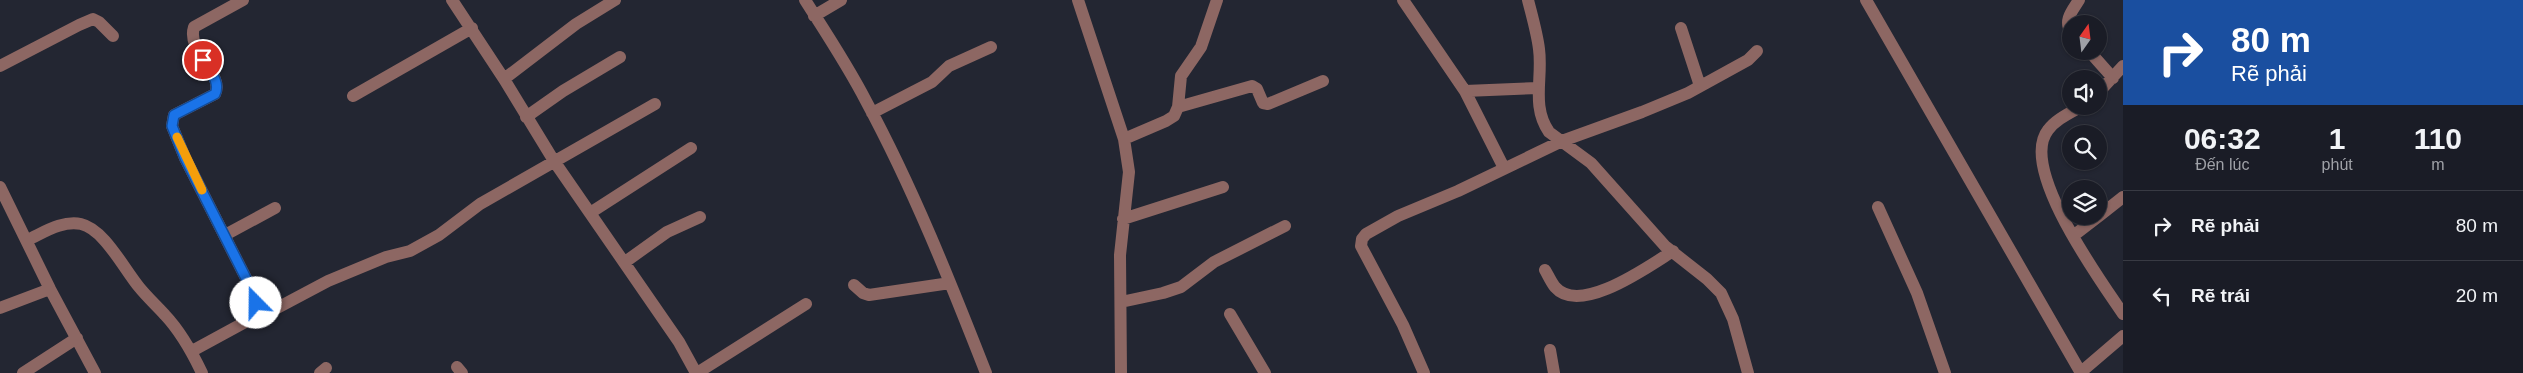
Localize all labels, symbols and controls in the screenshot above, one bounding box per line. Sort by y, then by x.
north arrow [2062,15,2108,60]
map controls [2062,15,2107,225]
icon: right [2148,20,2213,85]
text: 80 m [2231,20,2311,59]
pin [182,39,224,81]
icon: arrive [189,46,217,74]
text: Rẽ phải [2231,61,2307,86]
button: sound [2062,70,2107,115]
text: 06:32 [2184,122,2261,155]
text: 1 [2329,122,2345,155]
text: 110 [2414,122,2462,155]
button: search [2062,125,2107,170]
text: Đến lúc [2195,156,2249,173]
text: phút [2322,156,2353,173]
text: m [2431,156,2445,173]
button: layers [2062,180,2107,225]
icon: right [2148,212,2176,240]
text: Rẽ phải [2191,215,2260,236]
text: 80 m [2456,215,2498,236]
position arrow [229,276,281,328]
icon: left [2148,282,2176,310]
text: Rẽ trái [2191,285,2250,306]
text: 20 m [2456,285,2498,306]

